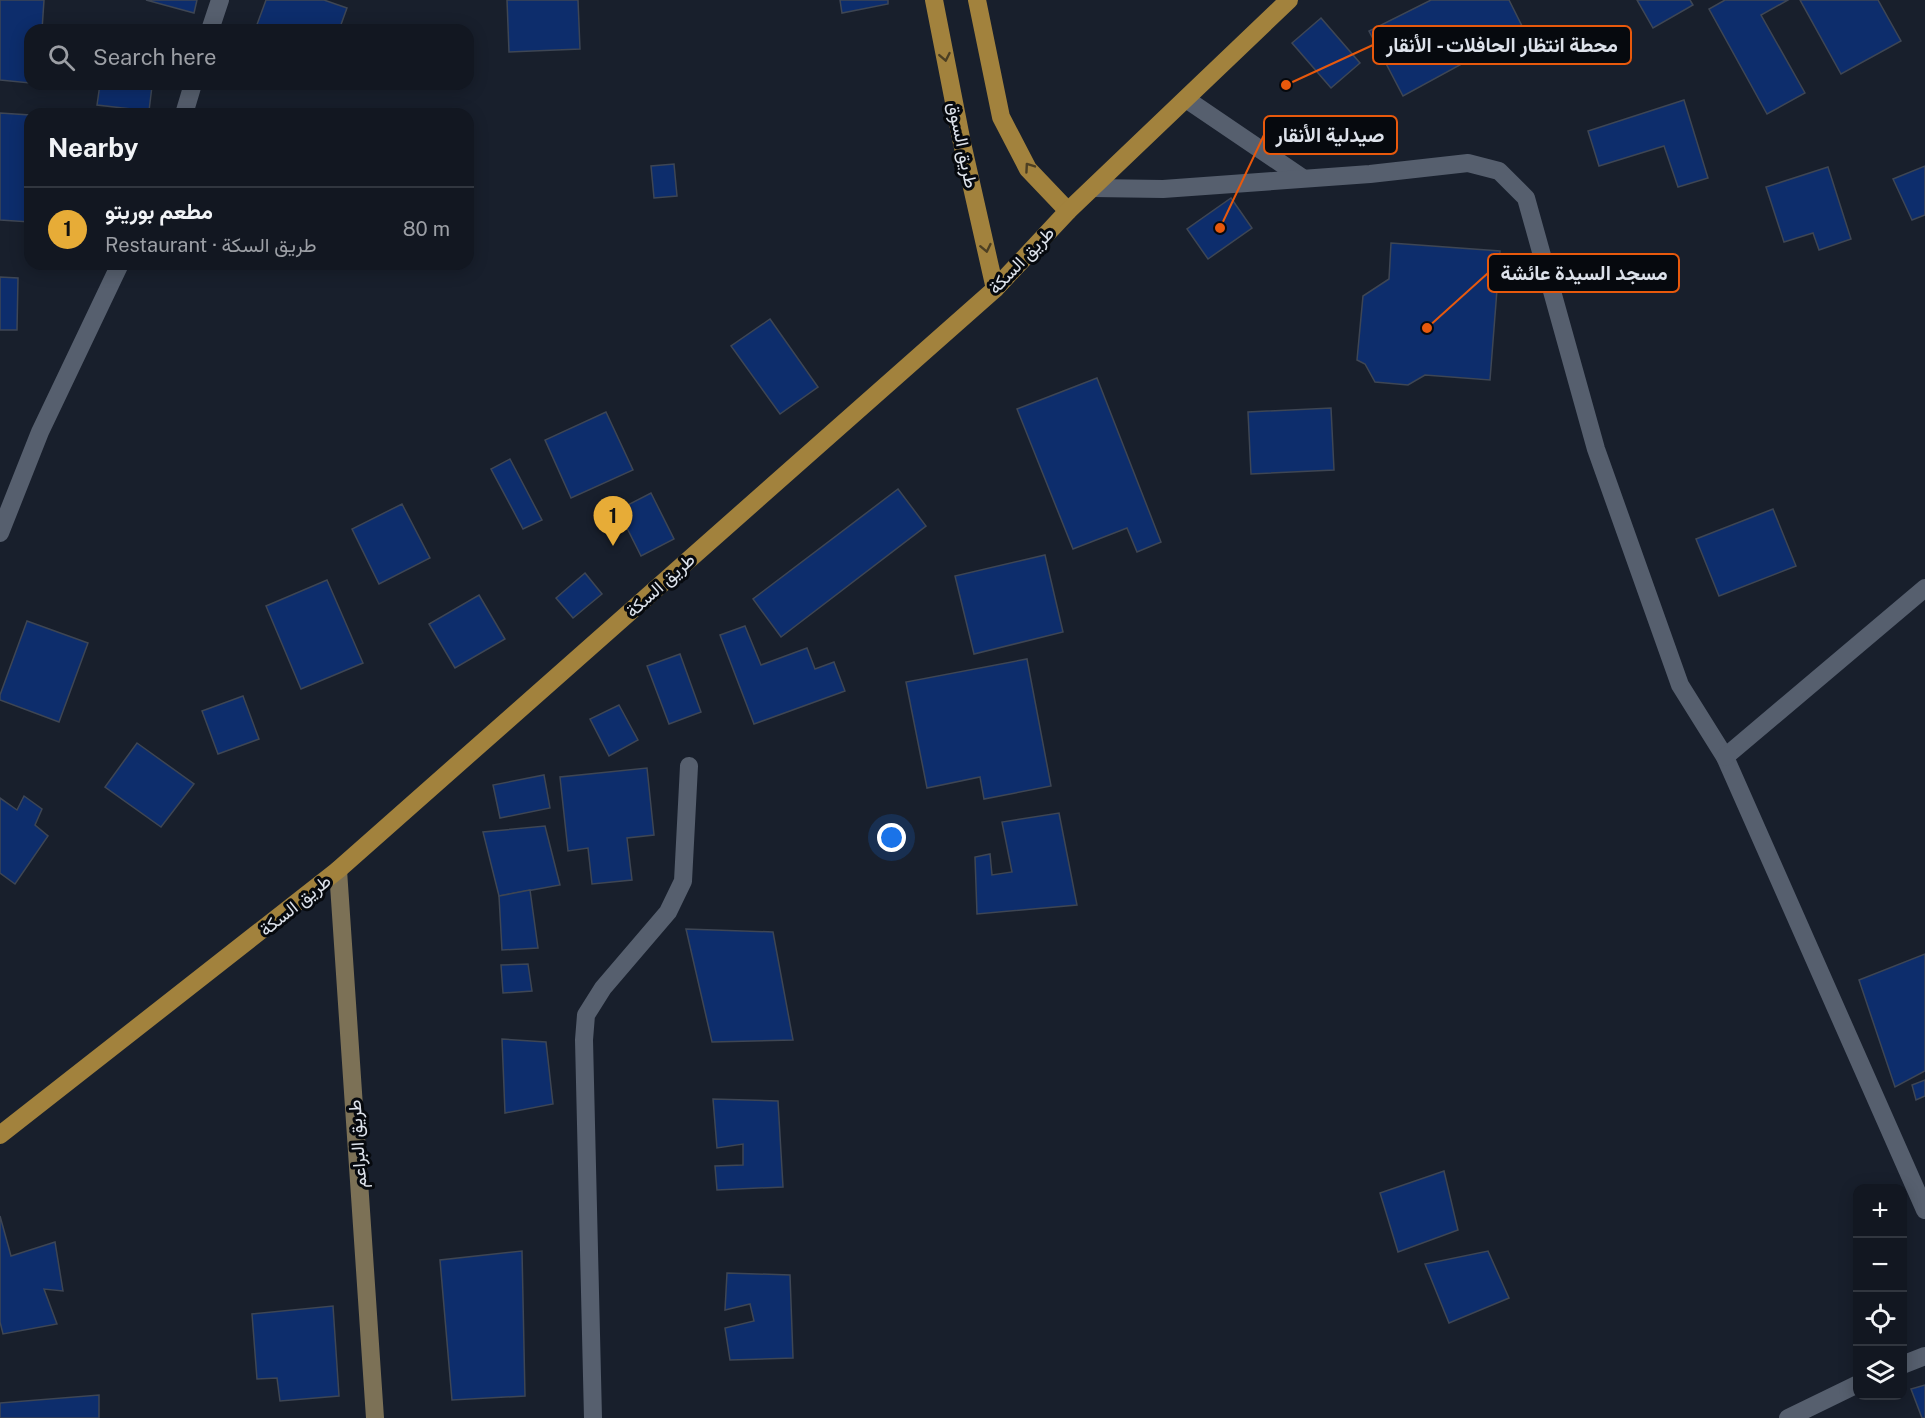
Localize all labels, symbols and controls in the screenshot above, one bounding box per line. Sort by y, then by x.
search box [24,24,474,90]
callout: محطة انتظار الحافلات - الأنقار [1373,26,1631,64]
text: محطة انتظار الحافلات - الأنقار [1385,33,1618,58]
icon: search [45,41,78,74]
text: Search here [93,44,217,70]
one-way arrow [938,52,951,62]
street label: طريق السوق [943,100,982,190]
callout: صيدلية الأنقار [1264,116,1397,154]
text: صيدلية الأنقار [1274,123,1385,148]
text: Nearby [48,132,138,163]
one-way arrow [1025,163,1036,174]
text: مطعم بوريتو [105,198,213,224]
text: 1 [63,217,72,241]
text: 80 m [403,217,450,241]
street label: طريق السكة [984,222,1059,299]
text: Restaurant · طريق السكة [105,233,317,257]
one-way arrow [979,243,992,253]
callout: مسجد السيدة عائشة [1488,254,1679,292]
text: مسجد السيدة عائشة [1500,261,1668,285]
pin: 1 [594,496,632,546]
street label: طريق السكة [621,549,700,622]
your location [877,823,906,852]
street label: طريق السكة [255,870,336,941]
street label: طريق البراعم [343,1099,373,1189]
map controls [1853,1184,1907,1400]
button: + [1853,1184,1907,1238]
button: − [1853,1238,1907,1292]
button: locate [1853,1292,1907,1346]
button: layers [1853,1346,1907,1400]

